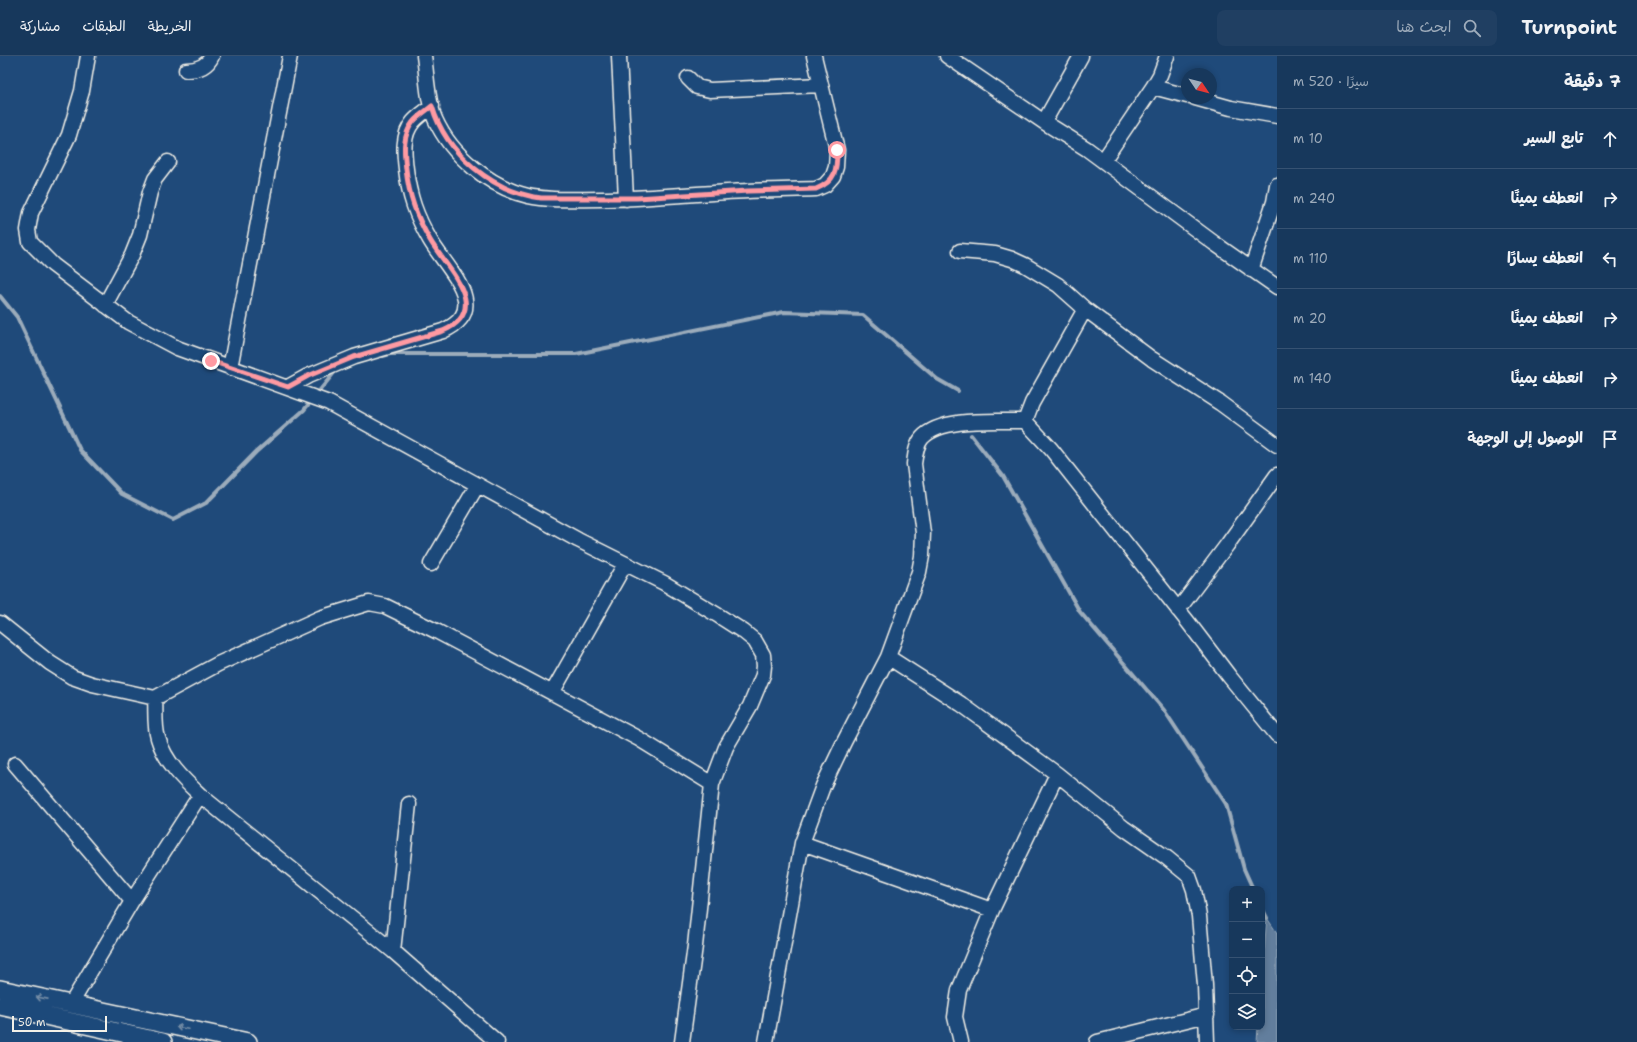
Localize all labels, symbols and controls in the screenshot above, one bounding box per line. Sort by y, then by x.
search box [1217,10,1497,46]
text: Turnpoint [1521,15,1617,40]
text: مشاركة [20,17,60,35]
text: الطبقات [82,17,126,35]
text: الخريطة [148,17,191,35]
text: ابحث هنا [1396,17,1451,37]
icon: search [1461,17,1483,39]
north arrow [1181,68,1217,104]
text: 7 دقيقة [1564,70,1621,92]
text: سيرًا · 520 m [1293,73,1369,90]
text: تابع السير [1524,128,1583,148]
icon: ahead [1599,128,1621,150]
text: 10 m [1293,130,1323,147]
route start [828,141,846,159]
text: انعطف يمينًا [1511,188,1583,208]
icon: right [1599,188,1621,210]
text: 240 m [1293,190,1335,207]
text: انعطف يسارًا [1507,248,1583,268]
icon: left [1599,248,1621,270]
text: 110 m [1293,250,1328,267]
text: انعطف يمينًا [1511,308,1583,328]
icon: right [1599,308,1621,330]
text: 20 m [1293,310,1326,327]
route end [202,352,220,370]
text: انعطف يمينًا [1511,368,1583,388]
icon: right [1599,368,1621,390]
text: 140 m [1293,370,1332,387]
text: الوصول إلى الوجهة [1467,428,1583,448]
icon: arrive [1599,428,1621,450]
map controls [1229,886,1265,1030]
button: + [1229,886,1265,922]
button: − [1229,922,1265,958]
button: locate [1229,958,1265,994]
one-way arrow [36,993,49,1001]
button: layers [1229,994,1265,1030]
scale bar [12,1014,107,1033]
text: 50 m [18,1015,46,1030]
one-way arrow [176,1023,189,1031]

